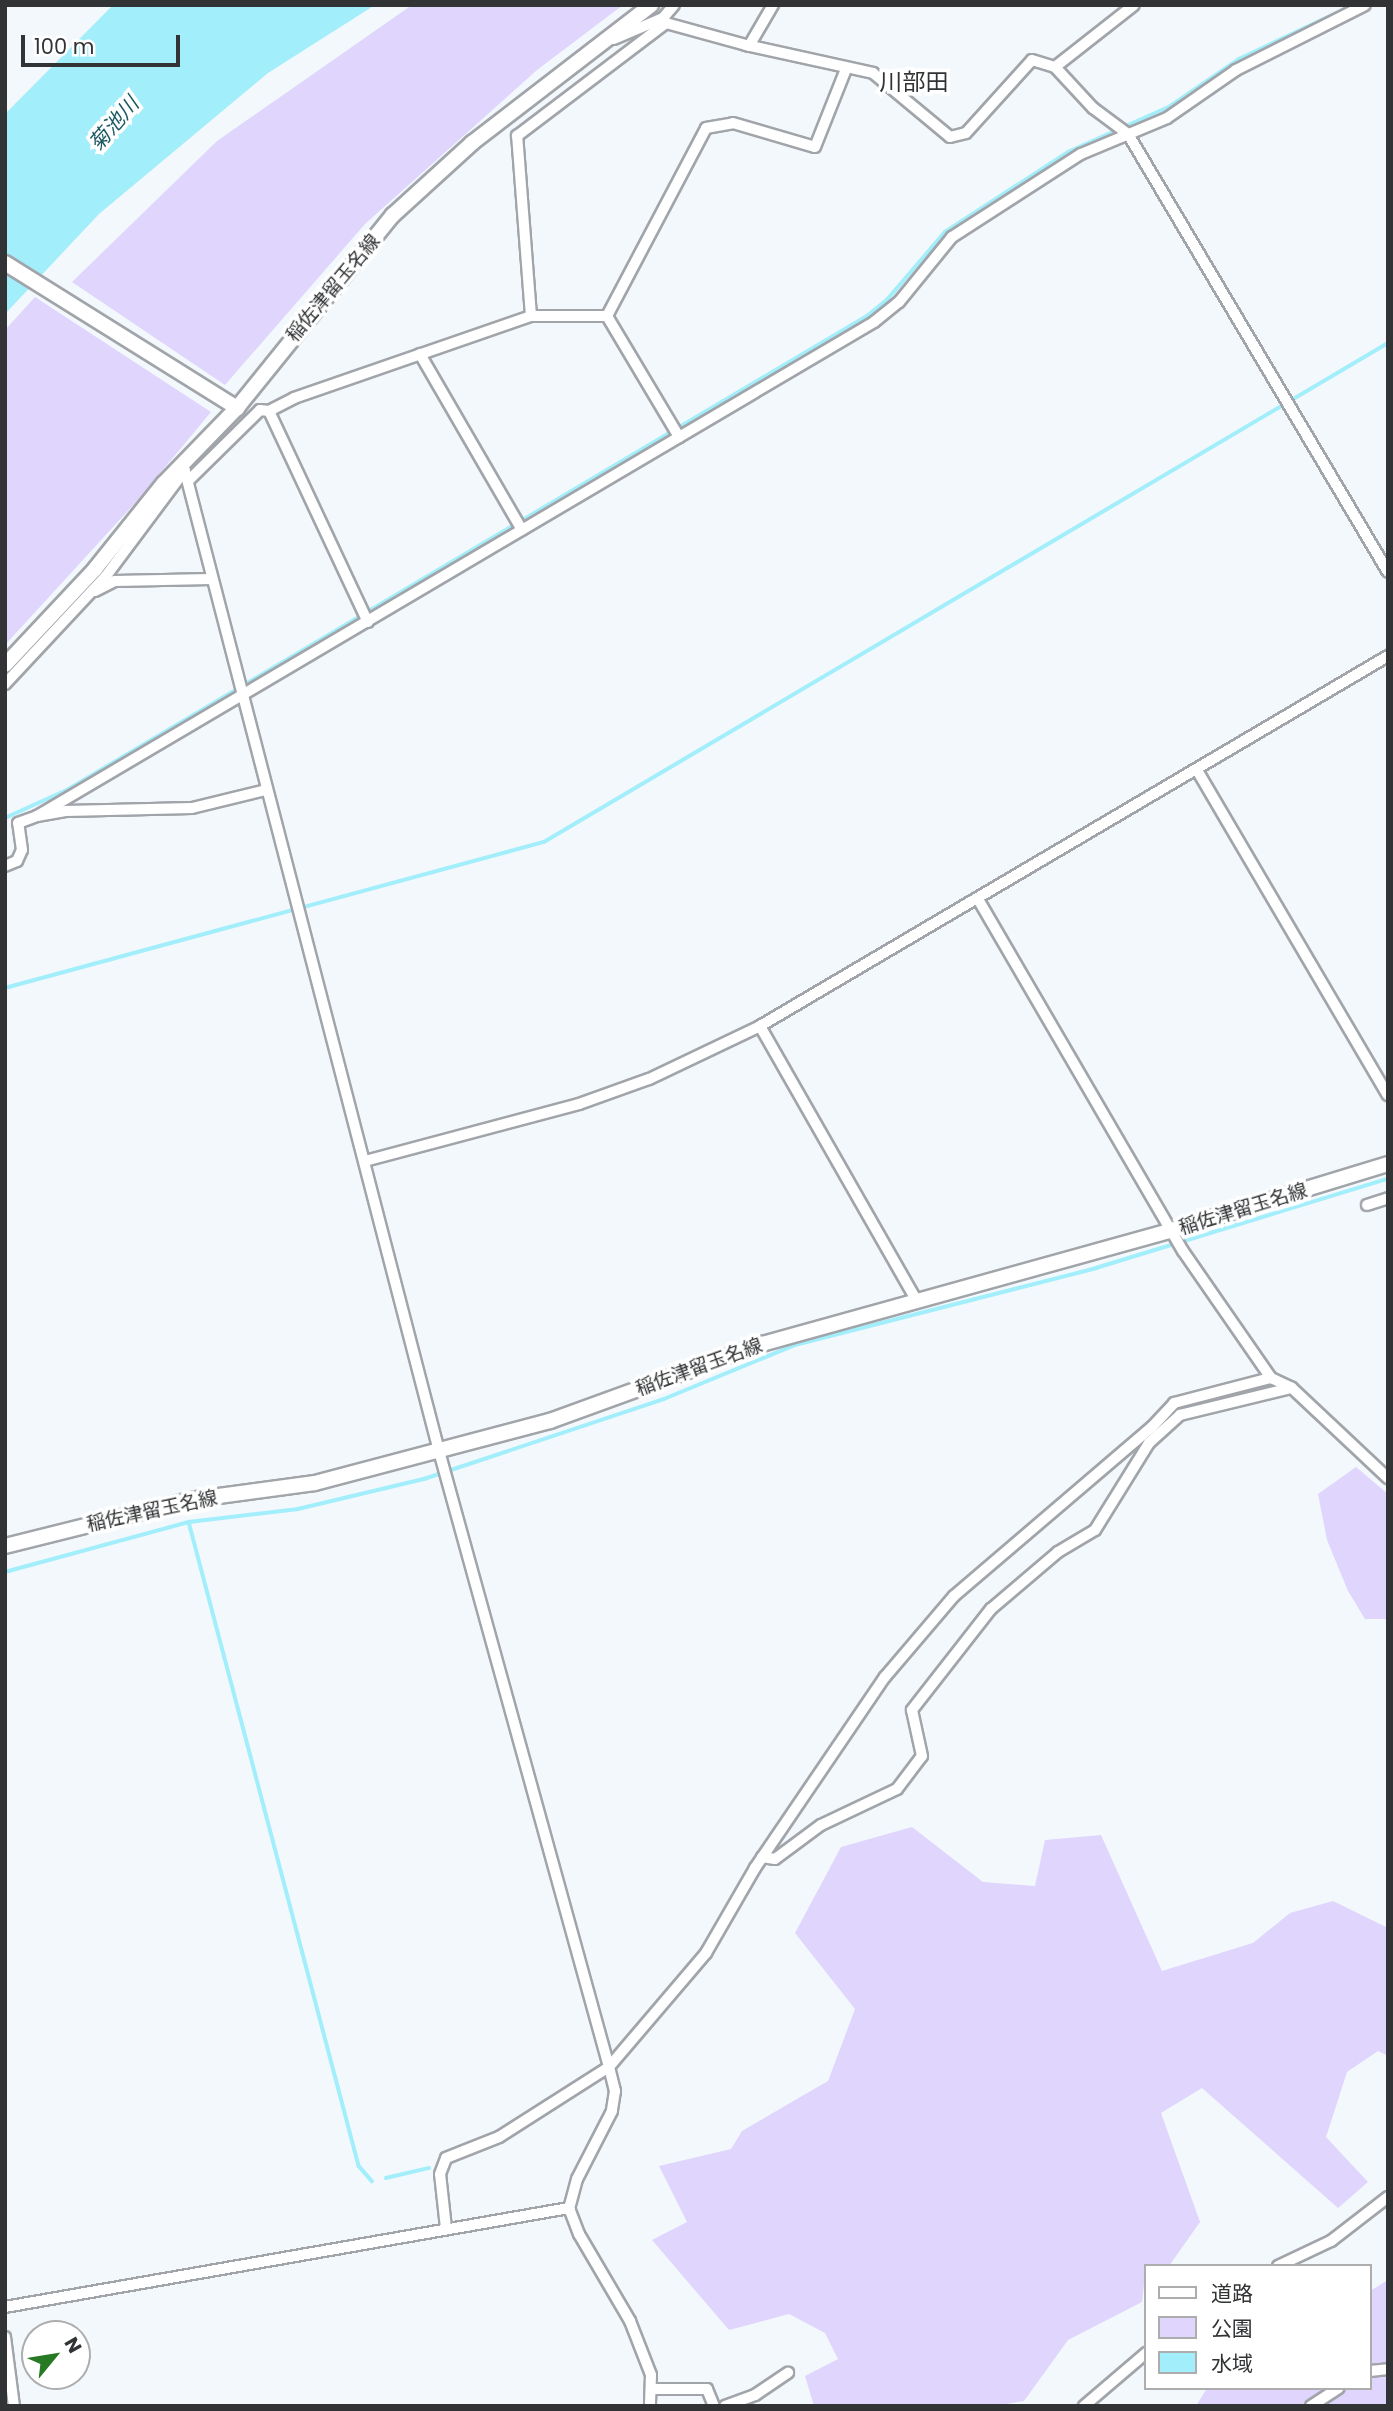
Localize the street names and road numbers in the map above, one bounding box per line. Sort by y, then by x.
street label: 稲佐津留玉名線 [282,230,384,346]
street label: 稲佐津留玉名線 [1176,1179,1310,1239]
street label: 稲佐津留玉名線 [633,1334,765,1400]
street label: 稲佐津留玉名線 [85,1486,219,1536]

